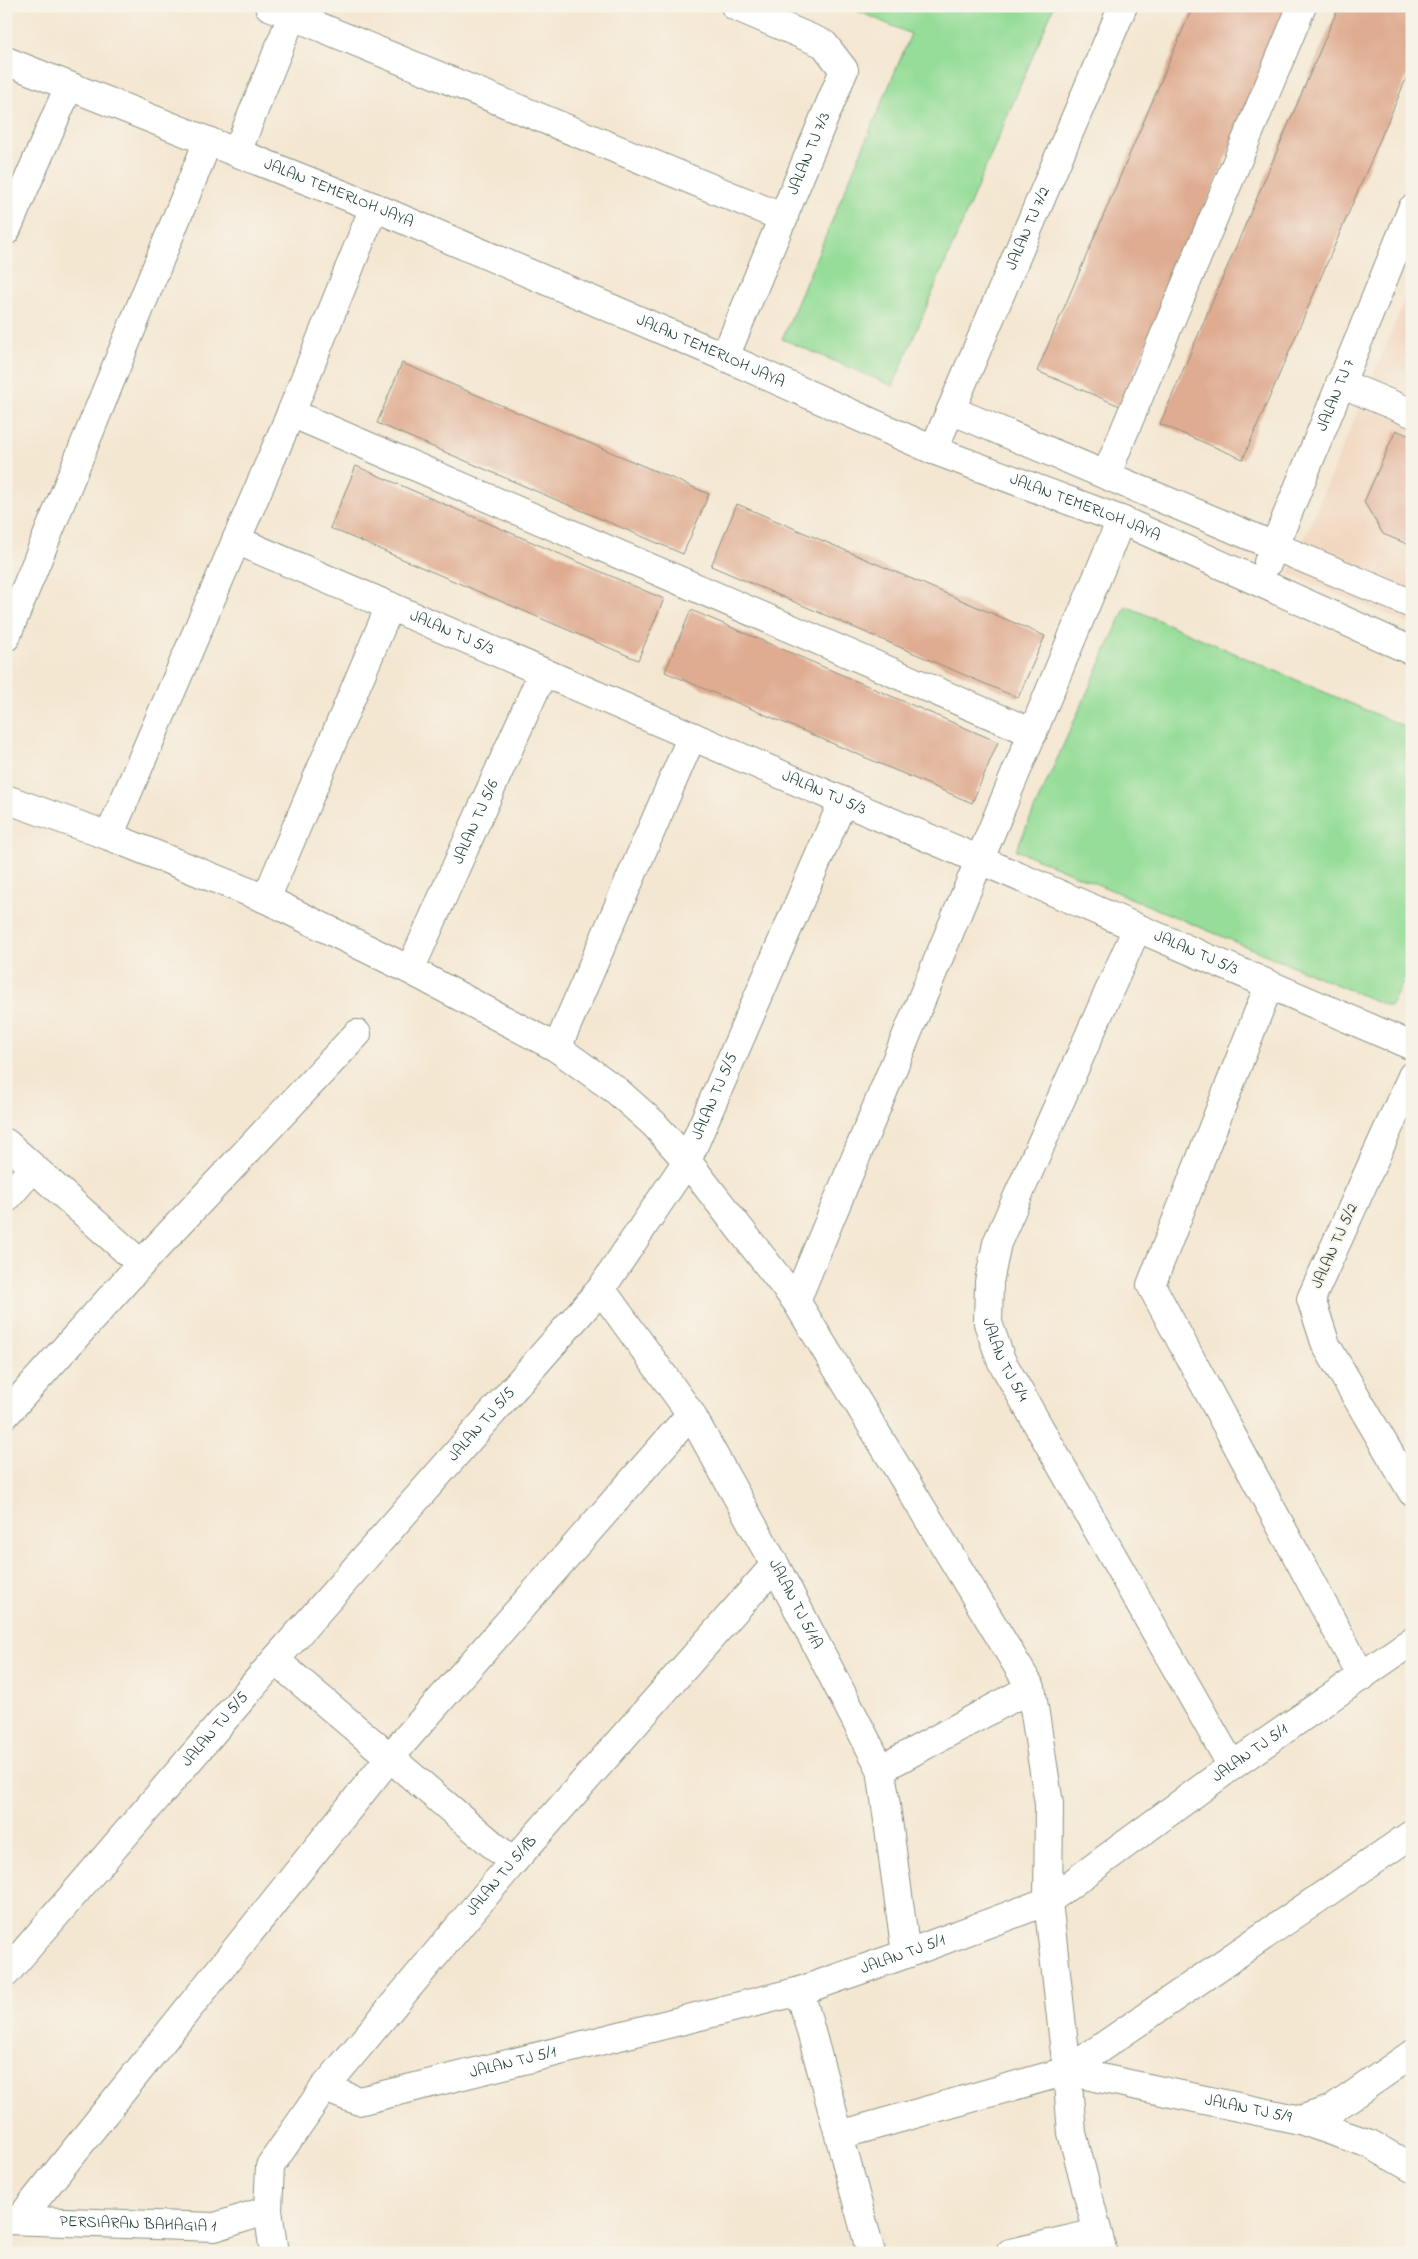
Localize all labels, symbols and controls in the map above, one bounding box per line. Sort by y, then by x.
street label: JALAN TJ 7/3 [781,109,837,199]
street label: JALAN TEMERLOH JAYA [260,152,418,235]
street label: JALAN TJ 7/2 [1000,183,1057,274]
street label: JALAN TEMERLOH JAYA [632,308,789,394]
street label: JALAN TJ 7 [1311,355,1362,435]
street label: JALAN TEMERLOH JAYA [1006,468,1164,548]
street label: JALAN TJ 5/3 [406,604,498,662]
street label: JALAN TJ 5/3 [778,764,870,822]
street label: JALAN TJ 5/6 [447,776,505,868]
street label: JALAN TJ 5/3 [1150,924,1242,982]
street label: JALAN TJ 5/5 [686,1049,744,1144]
street label: JALAN TJ 5/2 [1305,1199,1365,1293]
street label: JALAN TJ 5/4 [976,1318,1035,1406]
street label: JALAN TJ 5/5 [442,1382,521,1467]
street label: JALAN TJ 5/1A [762,1555,829,1654]
street label: JALAN TJ 5/5 [176,1687,254,1772]
street label: JALAN TJ 5/1 [1207,1718,1293,1789]
street label: JALAN TJ 5/1B [460,1830,543,1922]
street label: JALAN TJ 5/1 [857,1928,949,1981]
street label: JALAN TJ 5/1 [467,2040,559,2085]
street label: JALAN TJ 5/9 [1202,2088,1294,2130]
street label: PERSIARAN BAHAGIA 1 [59,2210,217,2239]

